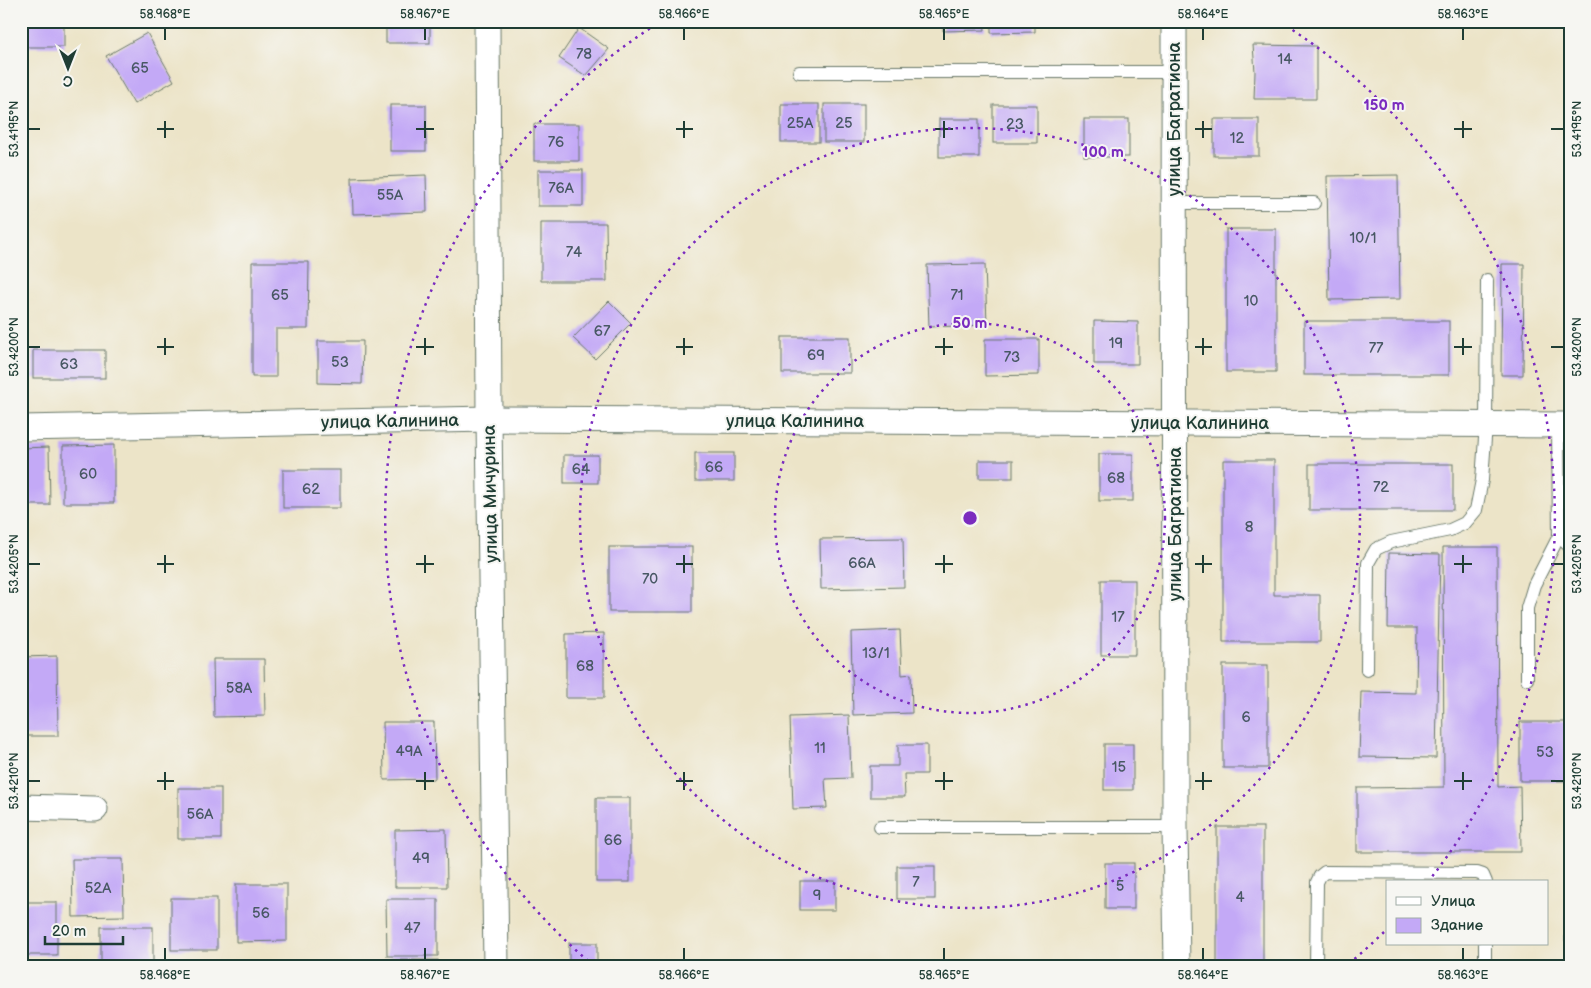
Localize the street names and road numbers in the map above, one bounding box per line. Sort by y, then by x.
street label: улица Багратиона [1164,42,1185,196]
street label: улица Калинина [321,410,460,433]
street label: улица Калинина [726,411,864,432]
street label: улица Калинина [1131,413,1269,434]
street label: улица Мичурина [479,424,502,563]
street label: улица Багратиона [1165,447,1186,601]

